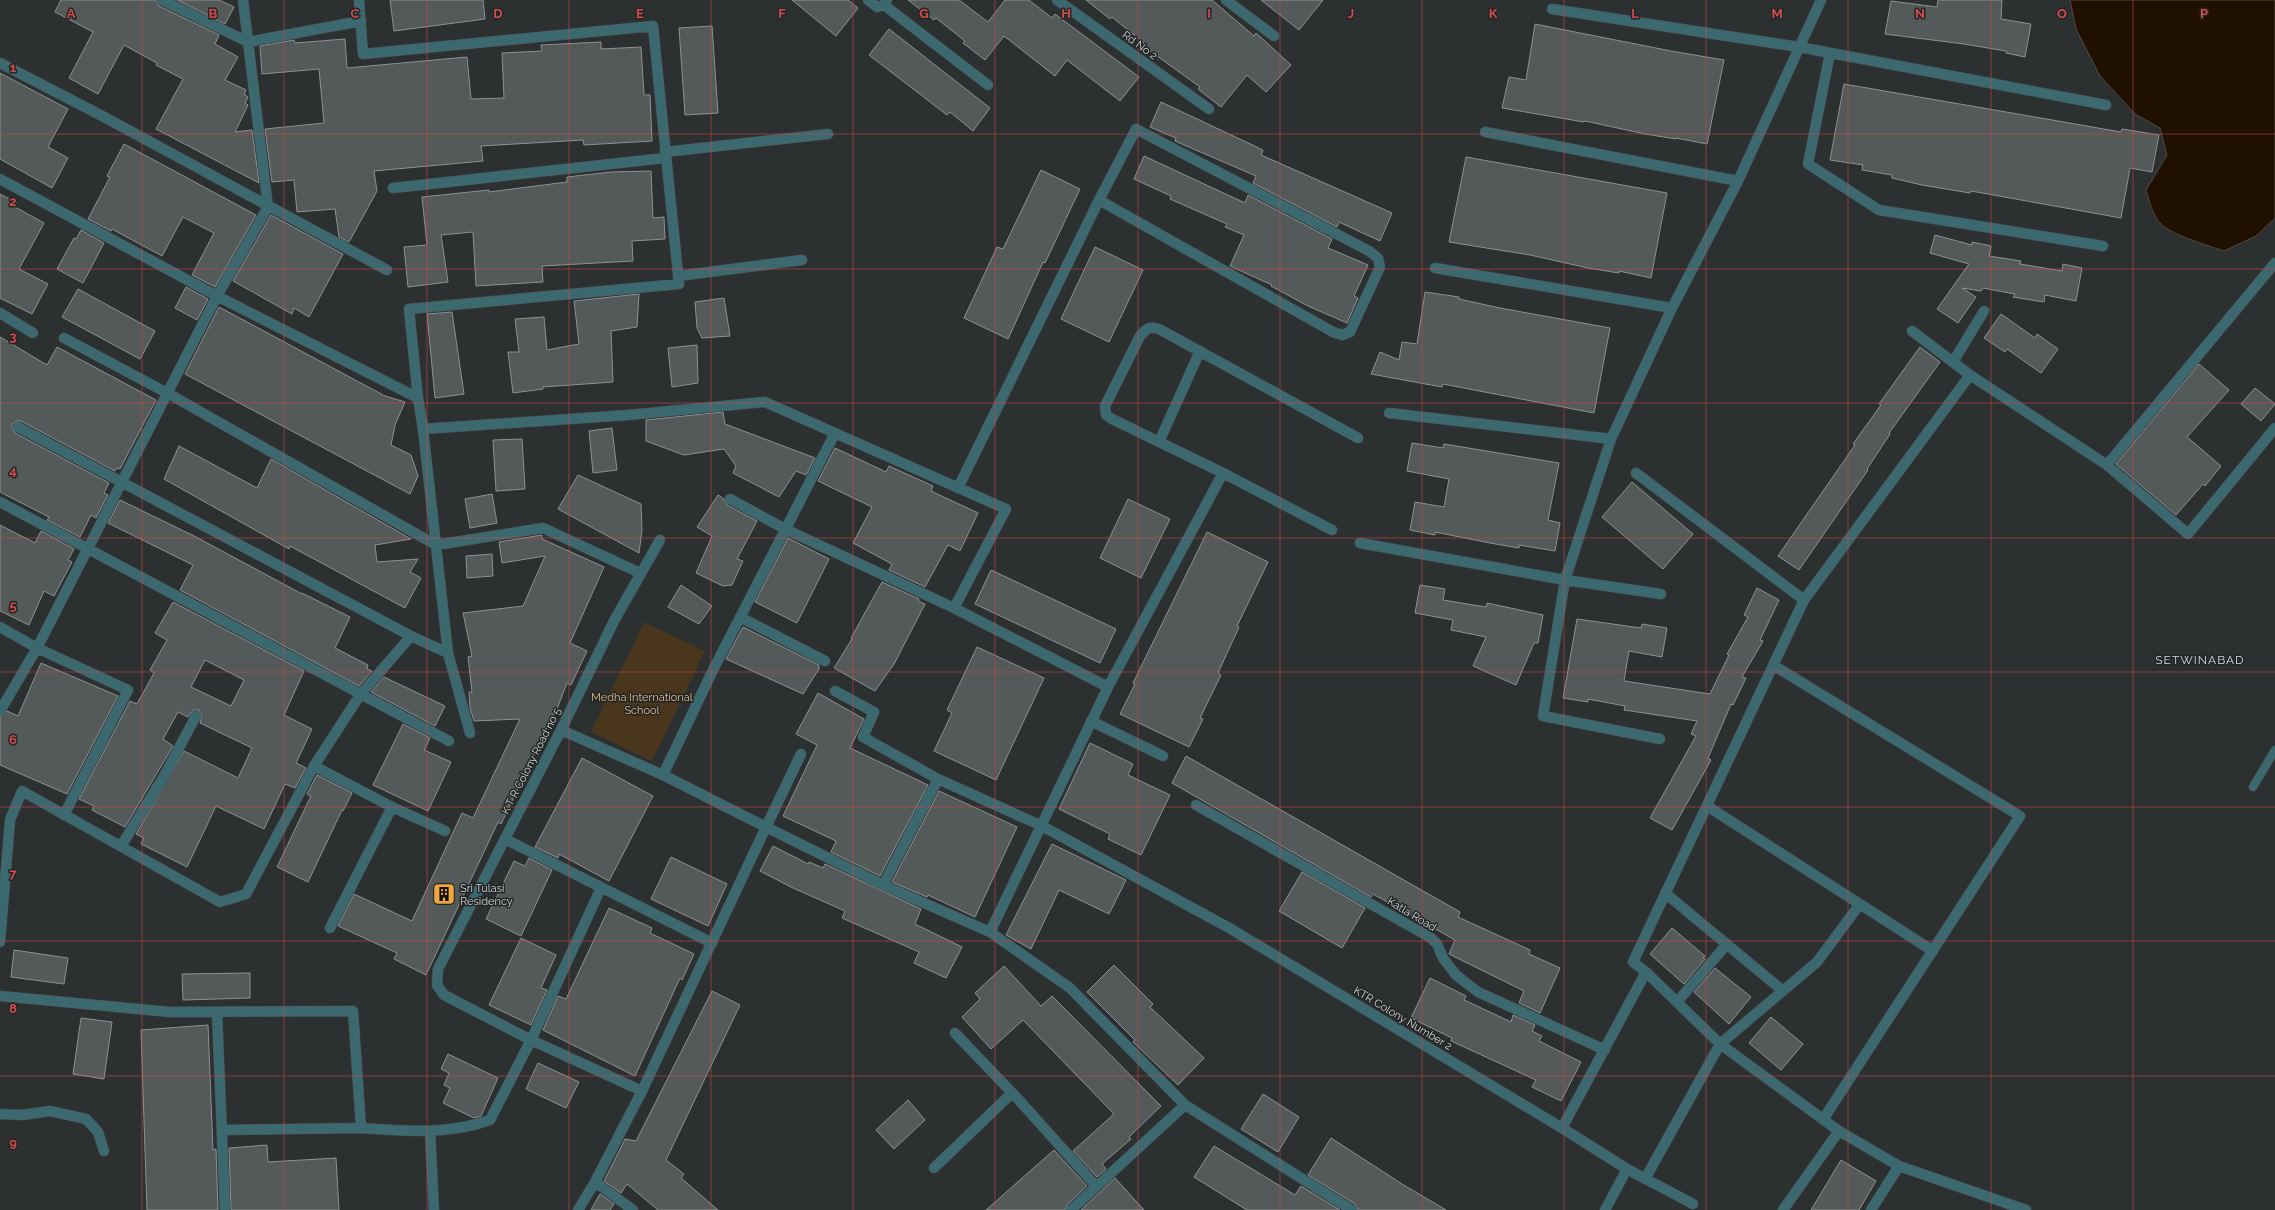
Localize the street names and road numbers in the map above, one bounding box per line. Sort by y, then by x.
street label: Rd No 2 [1120,28,1160,63]
street label: K T R Colony Road no 5 [499,706,564,817]
street label: Katla Road [1385,895,1439,934]
street label: KTR Colony Number 2 [1351,984,1455,1053]

